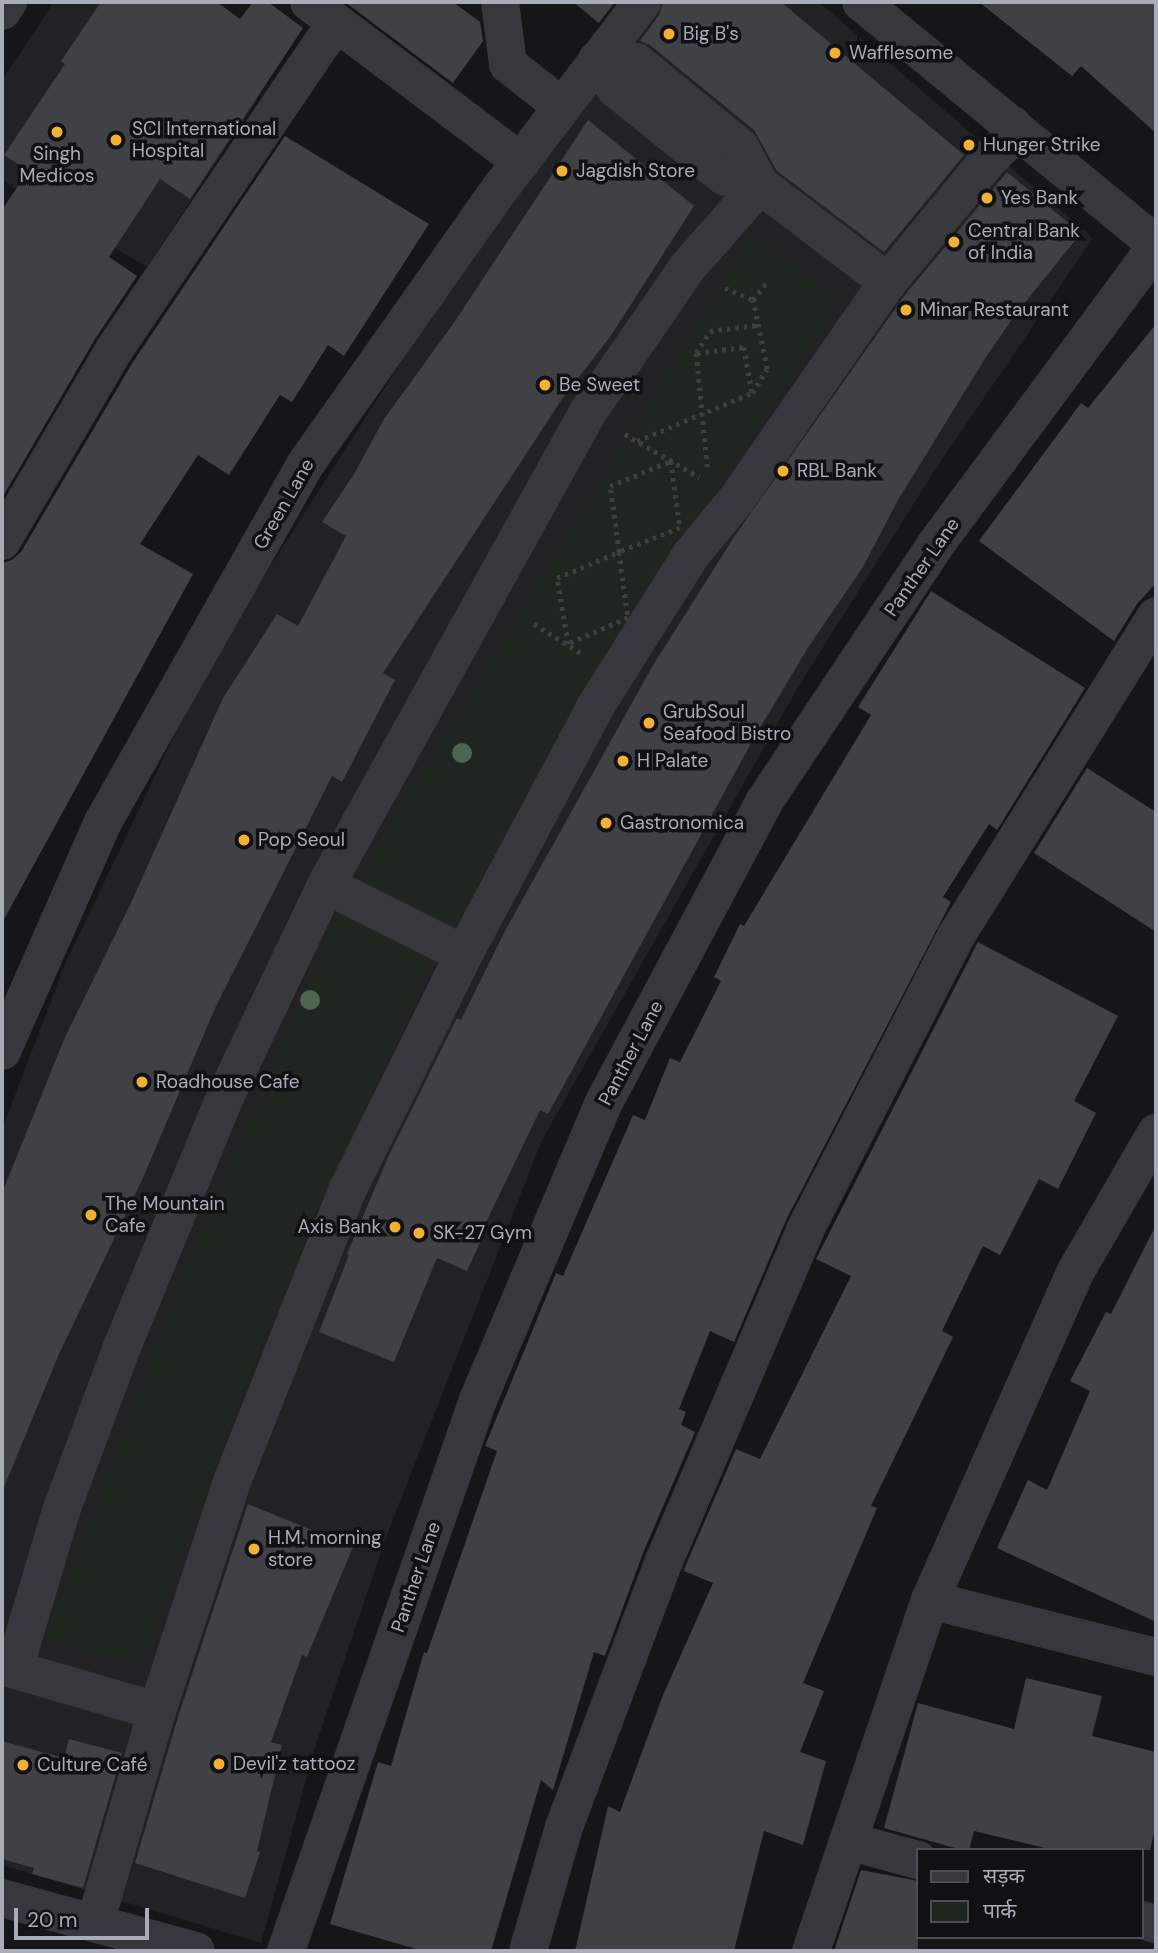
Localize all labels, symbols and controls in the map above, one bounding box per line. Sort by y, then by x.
place label: Big B's [683,23,739,45]
marker: Big B's [661,26,677,42]
place label: Wafflesome [849,42,953,64]
marker: Wafflesome [827,45,843,61]
place label: SCI International Hospital [132,118,276,162]
marker: Singh Medicos [49,124,65,140]
marker: SCI International Hospital [106,130,126,150]
place label: Hunger Strike [983,134,1101,156]
marker: Hunger Strike [961,137,977,153]
place label: Singh Medicos [20,143,94,187]
place label: Jagdish Store [576,160,695,182]
marker: Jagdish Store [554,163,570,179]
place label: Yes Bank [1001,187,1078,209]
marker: Yes Bank [979,190,995,206]
place label: Central Bank of India [968,220,1080,264]
marker: Central Bank of India [946,234,962,250]
place label: Minar Restaurant [920,299,1069,321]
marker: Minar Restaurant [898,302,914,318]
place label: Be Sweet [559,374,640,396]
marker: Be Sweet [537,377,553,393]
street label: Green Lane [249,455,319,553]
place label: RBL Bank [797,460,877,482]
marker: RBL Bank [775,463,791,479]
street label: Panther Lane [880,513,964,621]
place label: GrubSoul Seafood Bistro [663,701,791,745]
marker: GrubSoul Seafood Bistro [641,715,657,731]
place label: H Palate [637,750,708,772]
marker: H Palate [615,753,631,769]
place label: Gastronomica [620,812,744,834]
marker: Gastronomica [598,815,614,831]
place label: Pop Seoul [258,829,345,851]
marker: Pop Seoul [236,832,252,848]
street label: Panther Lane [594,997,668,1109]
place label: Roadhouse Cafe [156,1071,300,1093]
marker: Roadhouse Cafe [134,1074,150,1090]
place label: The Mountain Cafe [105,1193,225,1237]
marker: The Mountain Cafe [83,1207,99,1223]
place label: Axis Bank [298,1216,381,1238]
marker: Axis Bank [387,1219,403,1235]
place label: SK-27 Gym [433,1222,532,1244]
marker: SK-27 Gym [411,1225,427,1241]
street label: Panther Lane [386,1519,446,1635]
place label: H.M. morning store [268,1527,382,1571]
marker: H.M. morning store [246,1541,262,1557]
place label: Devil'z tattooz [233,1753,355,1775]
place label: Culture Café [37,1754,147,1776]
marker: Devil'z tattooz [211,1756,227,1772]
marker: Culture Café [15,1757,31,1773]
legend [916,1848,1144,1939]
text: सड़क [983,1862,1025,1890]
scale bar [18,1894,152,1938]
text: पार्क [983,1897,1017,1925]
text: 20 m [27,1906,78,1934]

